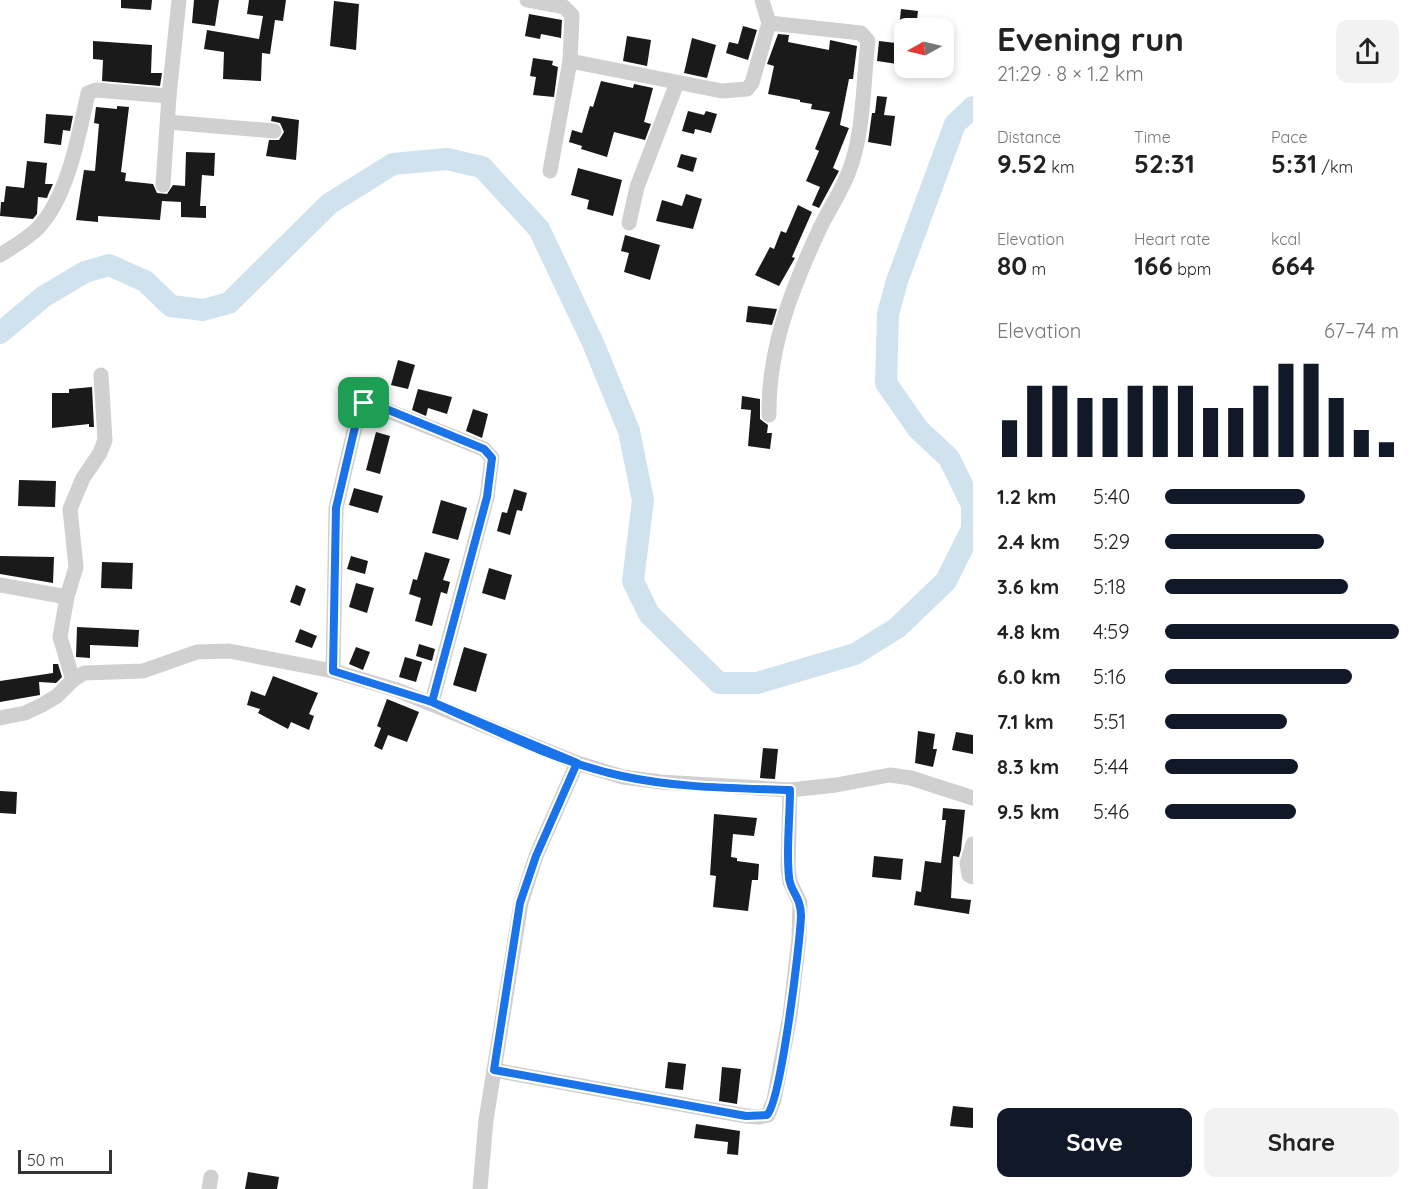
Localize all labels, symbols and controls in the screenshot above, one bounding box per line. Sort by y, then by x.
north arrow [894,18,954,78]
map controls [894,18,954,78]
text: Evening run [997,18,1184,59]
button: share [1336,20,1399,83]
text: 21:29 · 8 × 1.2 km [997,61,1144,86]
text: Distance [997,127,1061,147]
text: Time [1134,127,1171,147]
text: Pace [1271,127,1307,147]
text: 9.52 [997,147,1047,180]
text: 52:31 [1134,147,1195,180]
text: 5:31 [1271,147,1317,180]
text: km [1047,157,1075,177]
text: /km [1317,157,1353,177]
text: Elevation [997,229,1064,249]
text: Heart rate [1134,229,1210,249]
text: kcal [1271,229,1301,249]
text: 80 [997,249,1027,282]
text: 166 [1134,249,1173,282]
text: 664 [1271,249,1315,282]
text: m [1027,259,1046,279]
text: bpm [1173,259,1211,279]
text: Elevation [997,318,1081,343]
text: 67–74 m [1324,318,1399,343]
pin [338,377,389,428]
icon: arrive [347,386,380,419]
text: 1.2 km [997,484,1057,509]
text: 5:40 [1093,484,1130,509]
text: 2.4 km [997,529,1060,554]
text: 5:29 [1093,529,1130,554]
text: 3.6 km [997,574,1059,599]
text: 5:18 [1093,574,1126,599]
text: 4.8 km [997,619,1060,644]
text: 4:59 [1093,619,1129,644]
text: 6.0 km [997,664,1061,689]
text: 5:16 [1093,664,1126,689]
text: 7.1 km [997,709,1054,734]
text: 5:51 [1093,709,1126,734]
text: 8.3 km [997,754,1059,779]
text: 5:44 [1093,754,1129,779]
text: 9.5 km [997,799,1059,824]
text: 5:46 [1093,799,1129,824]
button: Save [997,1108,1192,1177]
button: Share [1204,1108,1399,1177]
scale bar [18,1147,112,1174]
text: 50 m [27,1150,64,1170]

